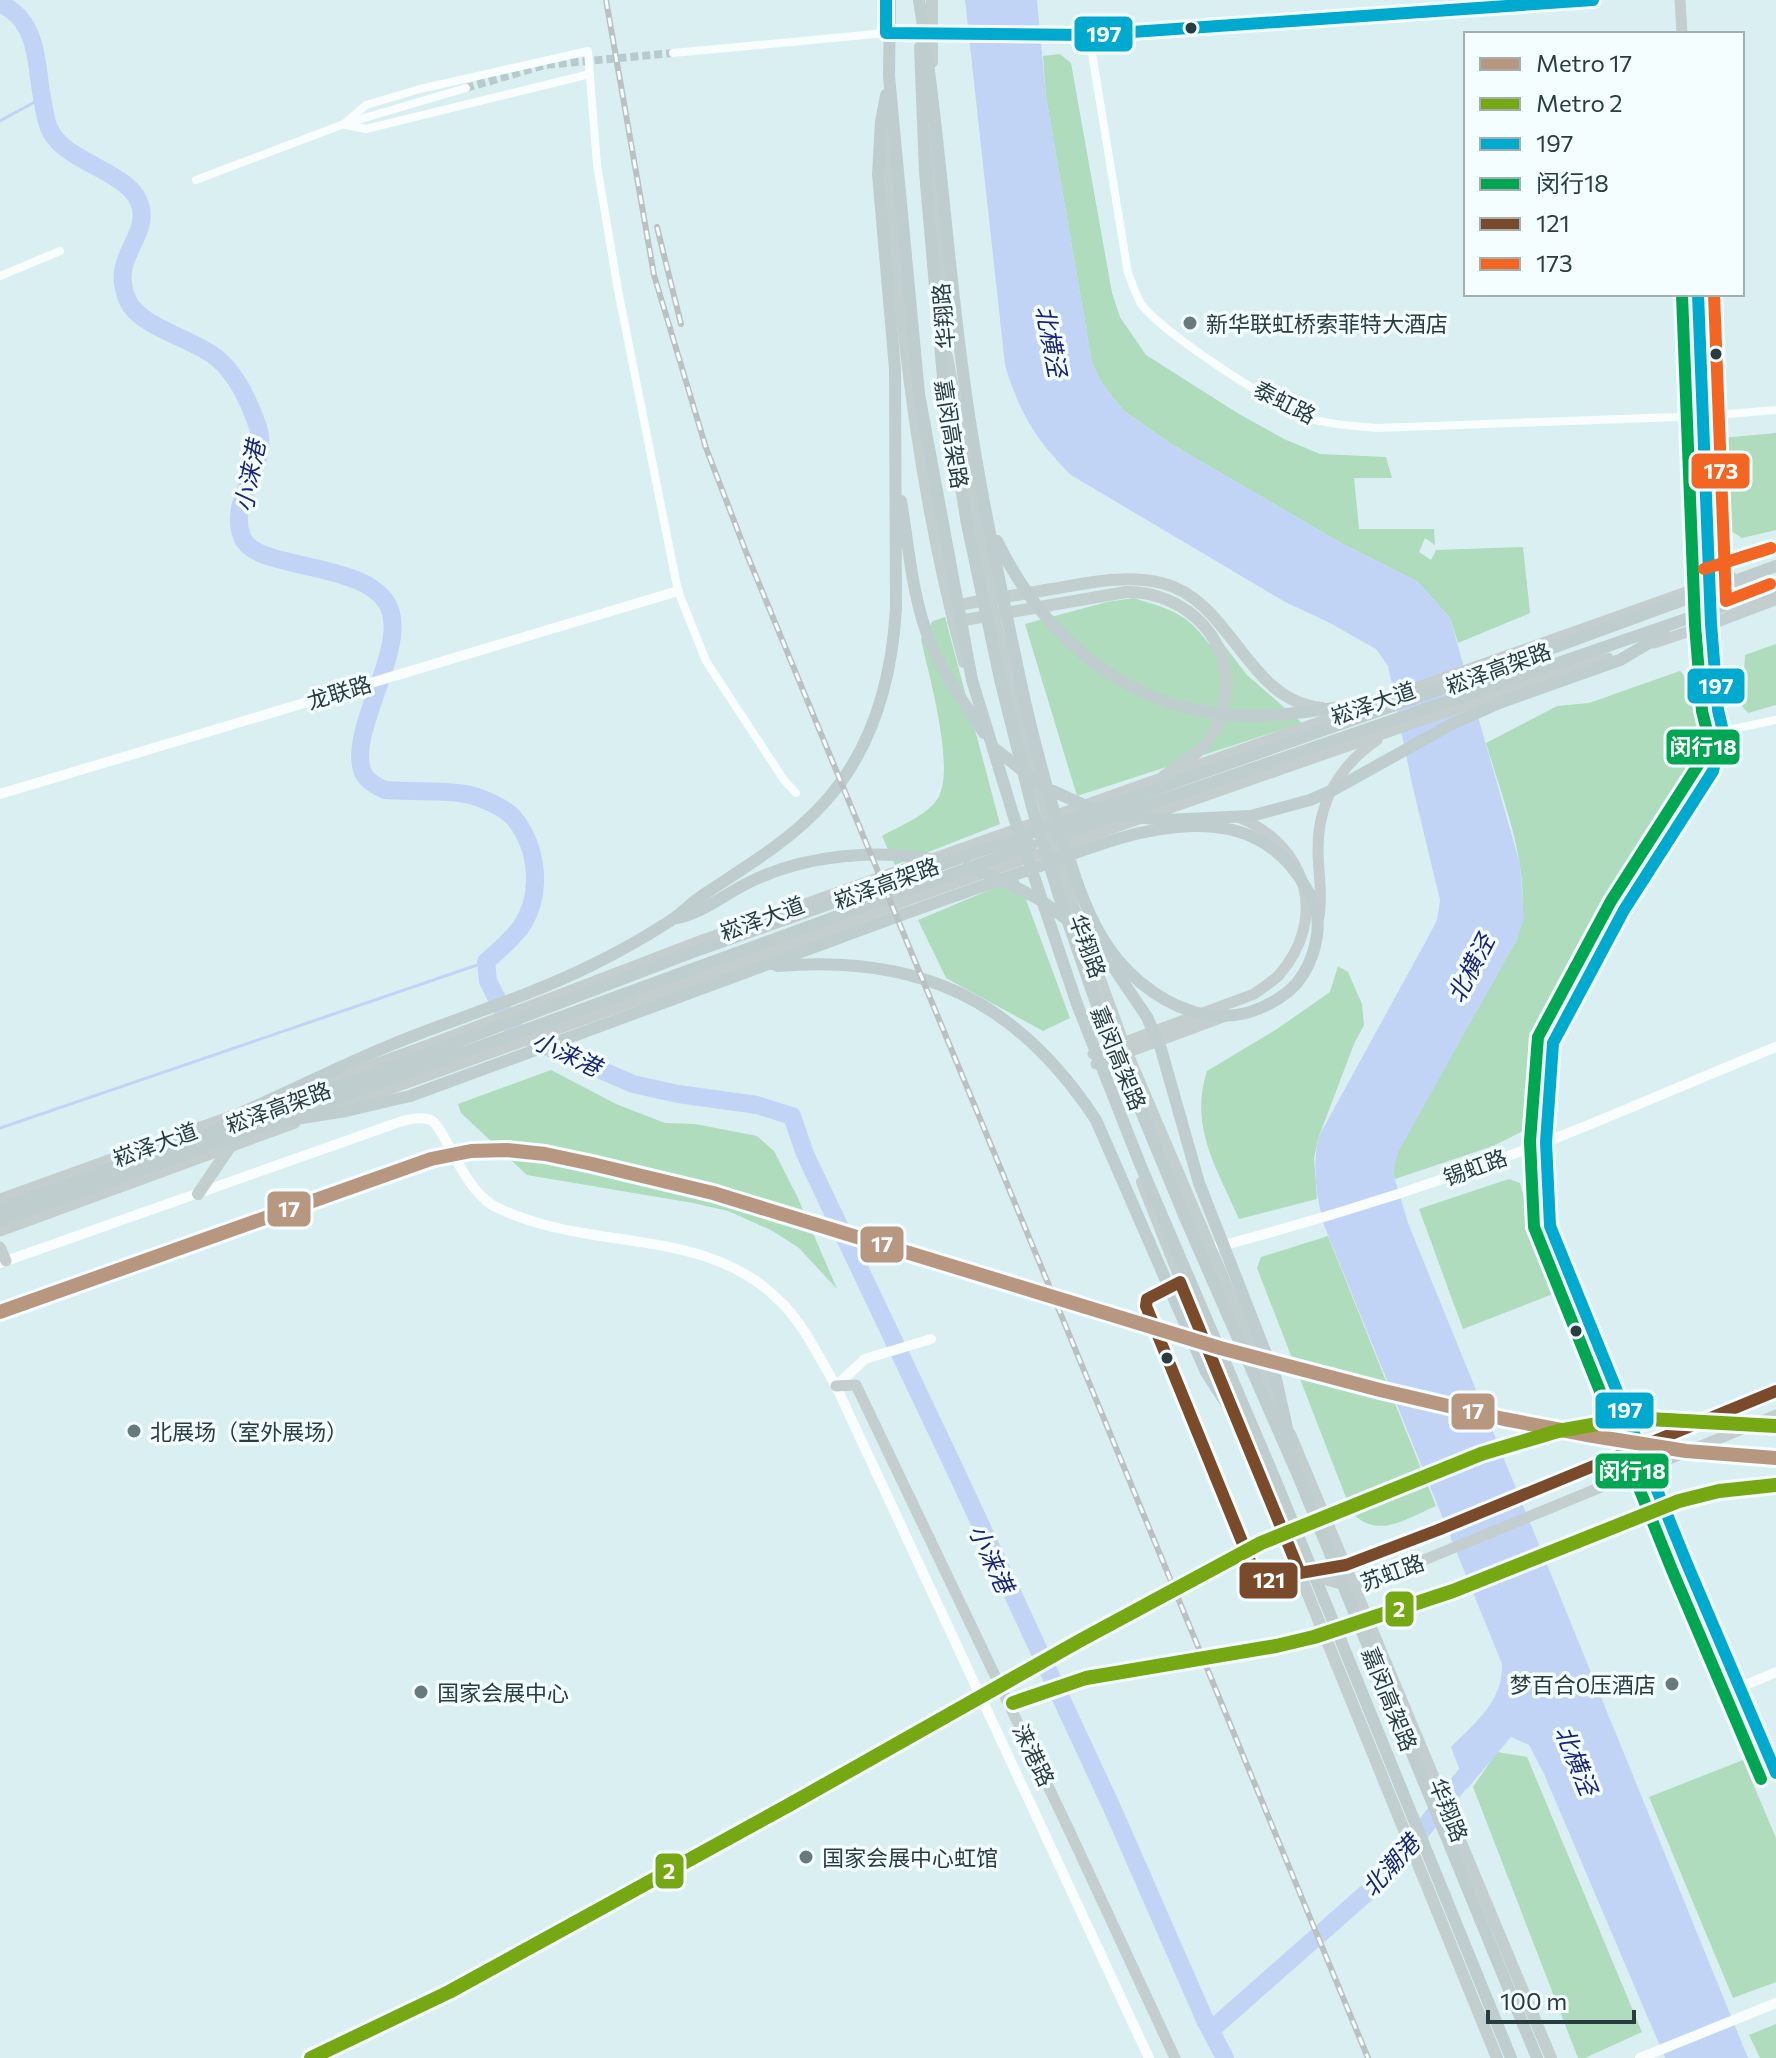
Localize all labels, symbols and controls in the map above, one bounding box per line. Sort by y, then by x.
line badge: 197 [1073,15,1134,53]
text: 197 [1086,20,1122,47]
unlabelled marker [1183,20,1199,36]
legend [1464,32,1744,296]
text: Metro 17 [1536,48,1632,77]
text: Metro 2 [1536,88,1623,117]
text: 197 [1536,128,1573,157]
text: 闵行18 [1536,168,1609,197]
text: 121 [1536,208,1570,237]
text: 173 [1536,248,1573,277]
street label: 华翔路 [927,282,959,350]
water label: 北横泾 [1031,303,1073,381]
place label: 新华联虹桥索菲特大酒店 [1206,310,1448,337]
marker: 新华联虹桥索菲特大酒店 [1181,314,1199,332]
unlabelled marker [1708,346,1724,362]
street label: 泰虹路 [1249,375,1321,429]
street label: 嘉闵高架路 [930,378,974,490]
water label: 小涞港 [228,435,271,514]
line badge: 173 [1690,452,1751,490]
text: 173 [1704,457,1738,484]
street label: 崧泽高架路 [1442,637,1554,699]
line badge: 197 [1686,667,1746,705]
street label: 龙联路 [303,669,375,715]
text: 197 [1698,672,1734,699]
street label: 崧泽大道 [1327,676,1419,730]
line badge: 闵行18 [1665,728,1741,766]
text: 闵行18 [1669,733,1737,760]
street label: 崧泽高架路 [830,852,942,914]
street label: 崧泽大道 [716,890,808,946]
street label: 华翔路 [1064,910,1112,982]
water label: 北横泾 [1441,928,1500,1007]
street label: 嘉闵高架路 [1086,1002,1152,1114]
water label: 小涞港 [528,1025,608,1083]
street label: 崧泽高架路 [222,1076,334,1138]
street label: 崧泽大道 [109,1116,201,1172]
street label: 锡虹路 [1439,1143,1511,1191]
line badge: 17 [266,1190,312,1228]
text: 17 [278,1195,300,1222]
line badge: 17 [859,1225,905,1264]
text: 17 [871,1230,893,1257]
unlabelled marker [1568,1323,1584,1339]
unlabelled marker [1159,1350,1175,1366]
line badge: 197 [1594,1391,1655,1430]
line badge: 17 [1450,1392,1496,1431]
text: 197 [1607,1396,1643,1423]
text: 17 [1462,1397,1484,1424]
place label: 北展场（室外展场） [150,1418,348,1445]
marker: 北展场（室外展场） [125,1422,143,1440]
line badge: 闵行18 [1594,1452,1670,1490]
text: 闵行18 [1598,1457,1666,1484]
water label: 小涞港 [964,1519,1022,1599]
street label: 苏虹路 [1356,1548,1428,1596]
line badge: 121 [1238,1561,1299,1600]
text: 121 [1253,1566,1285,1593]
line badge: 2 [1384,1590,1415,1628]
text: 2 [1393,1595,1405,1622]
street label: 嘉闵高架路 [1357,1643,1423,1755]
place label: 梦百合0压酒店 [1510,1671,1656,1698]
marker: 梦百合0压酒店 [1663,1675,1681,1693]
place label: 国家会展中心 [437,1679,569,1706]
marker: 国家会展中心 [412,1683,430,1701]
street label: 涞港路 [1007,1719,1061,1791]
water label: 北横泾 [1550,1721,1605,1801]
street label: 华翔路 [1424,1774,1474,1846]
water label: 北潮港 [1355,1826,1427,1901]
place label: 国家会展中心虹馆 [822,1844,998,1871]
marker: 国家会展中心虹馆 [797,1848,815,1866]
line badge: 2 [654,1852,685,1890]
text: 2 [663,1857,675,1884]
scale bar [1488,1974,1634,2024]
text: 100 m [1500,1986,1567,2015]

